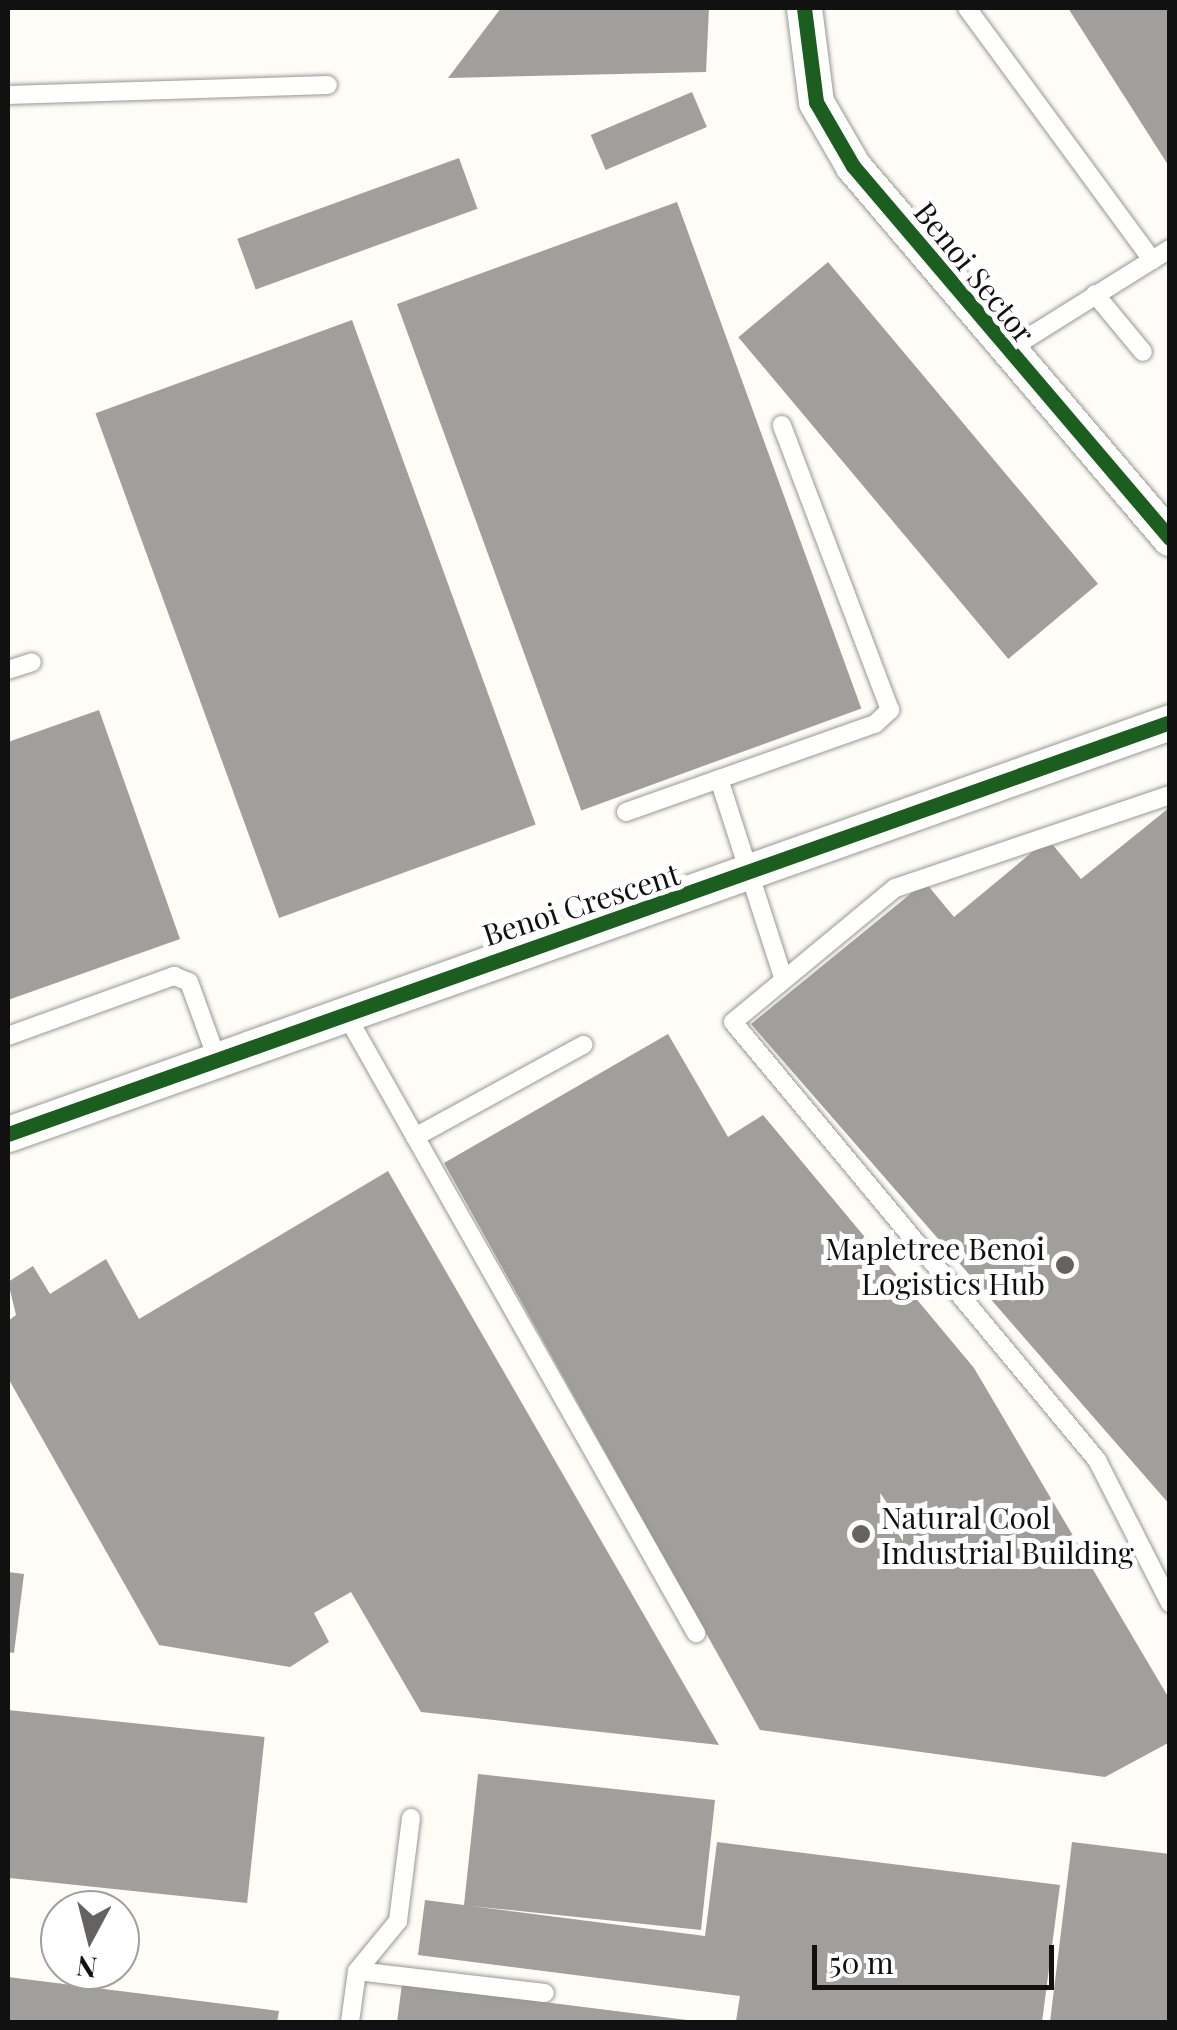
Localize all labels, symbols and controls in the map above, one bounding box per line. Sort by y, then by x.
street label: Benoi Sector [907,194,1043,350]
street label: Benoi Crescent [478,855,684,953]
place label: Mapletree Benoi Logistics Hub [825,1230,1045,1300]
marker: Mapletree Benoi Logistics Hub [1054,1254,1076,1276]
place label: Natural Cool Industrial Building [881,1499,1134,1570]
marker: Natural Cool Industrial Building [850,1523,872,1545]
north arrow [40,1890,140,1990]
scale bar [817,1925,1060,1987]
text: 50 m [829,1942,894,1982]
text: N [74,1949,99,1988]

